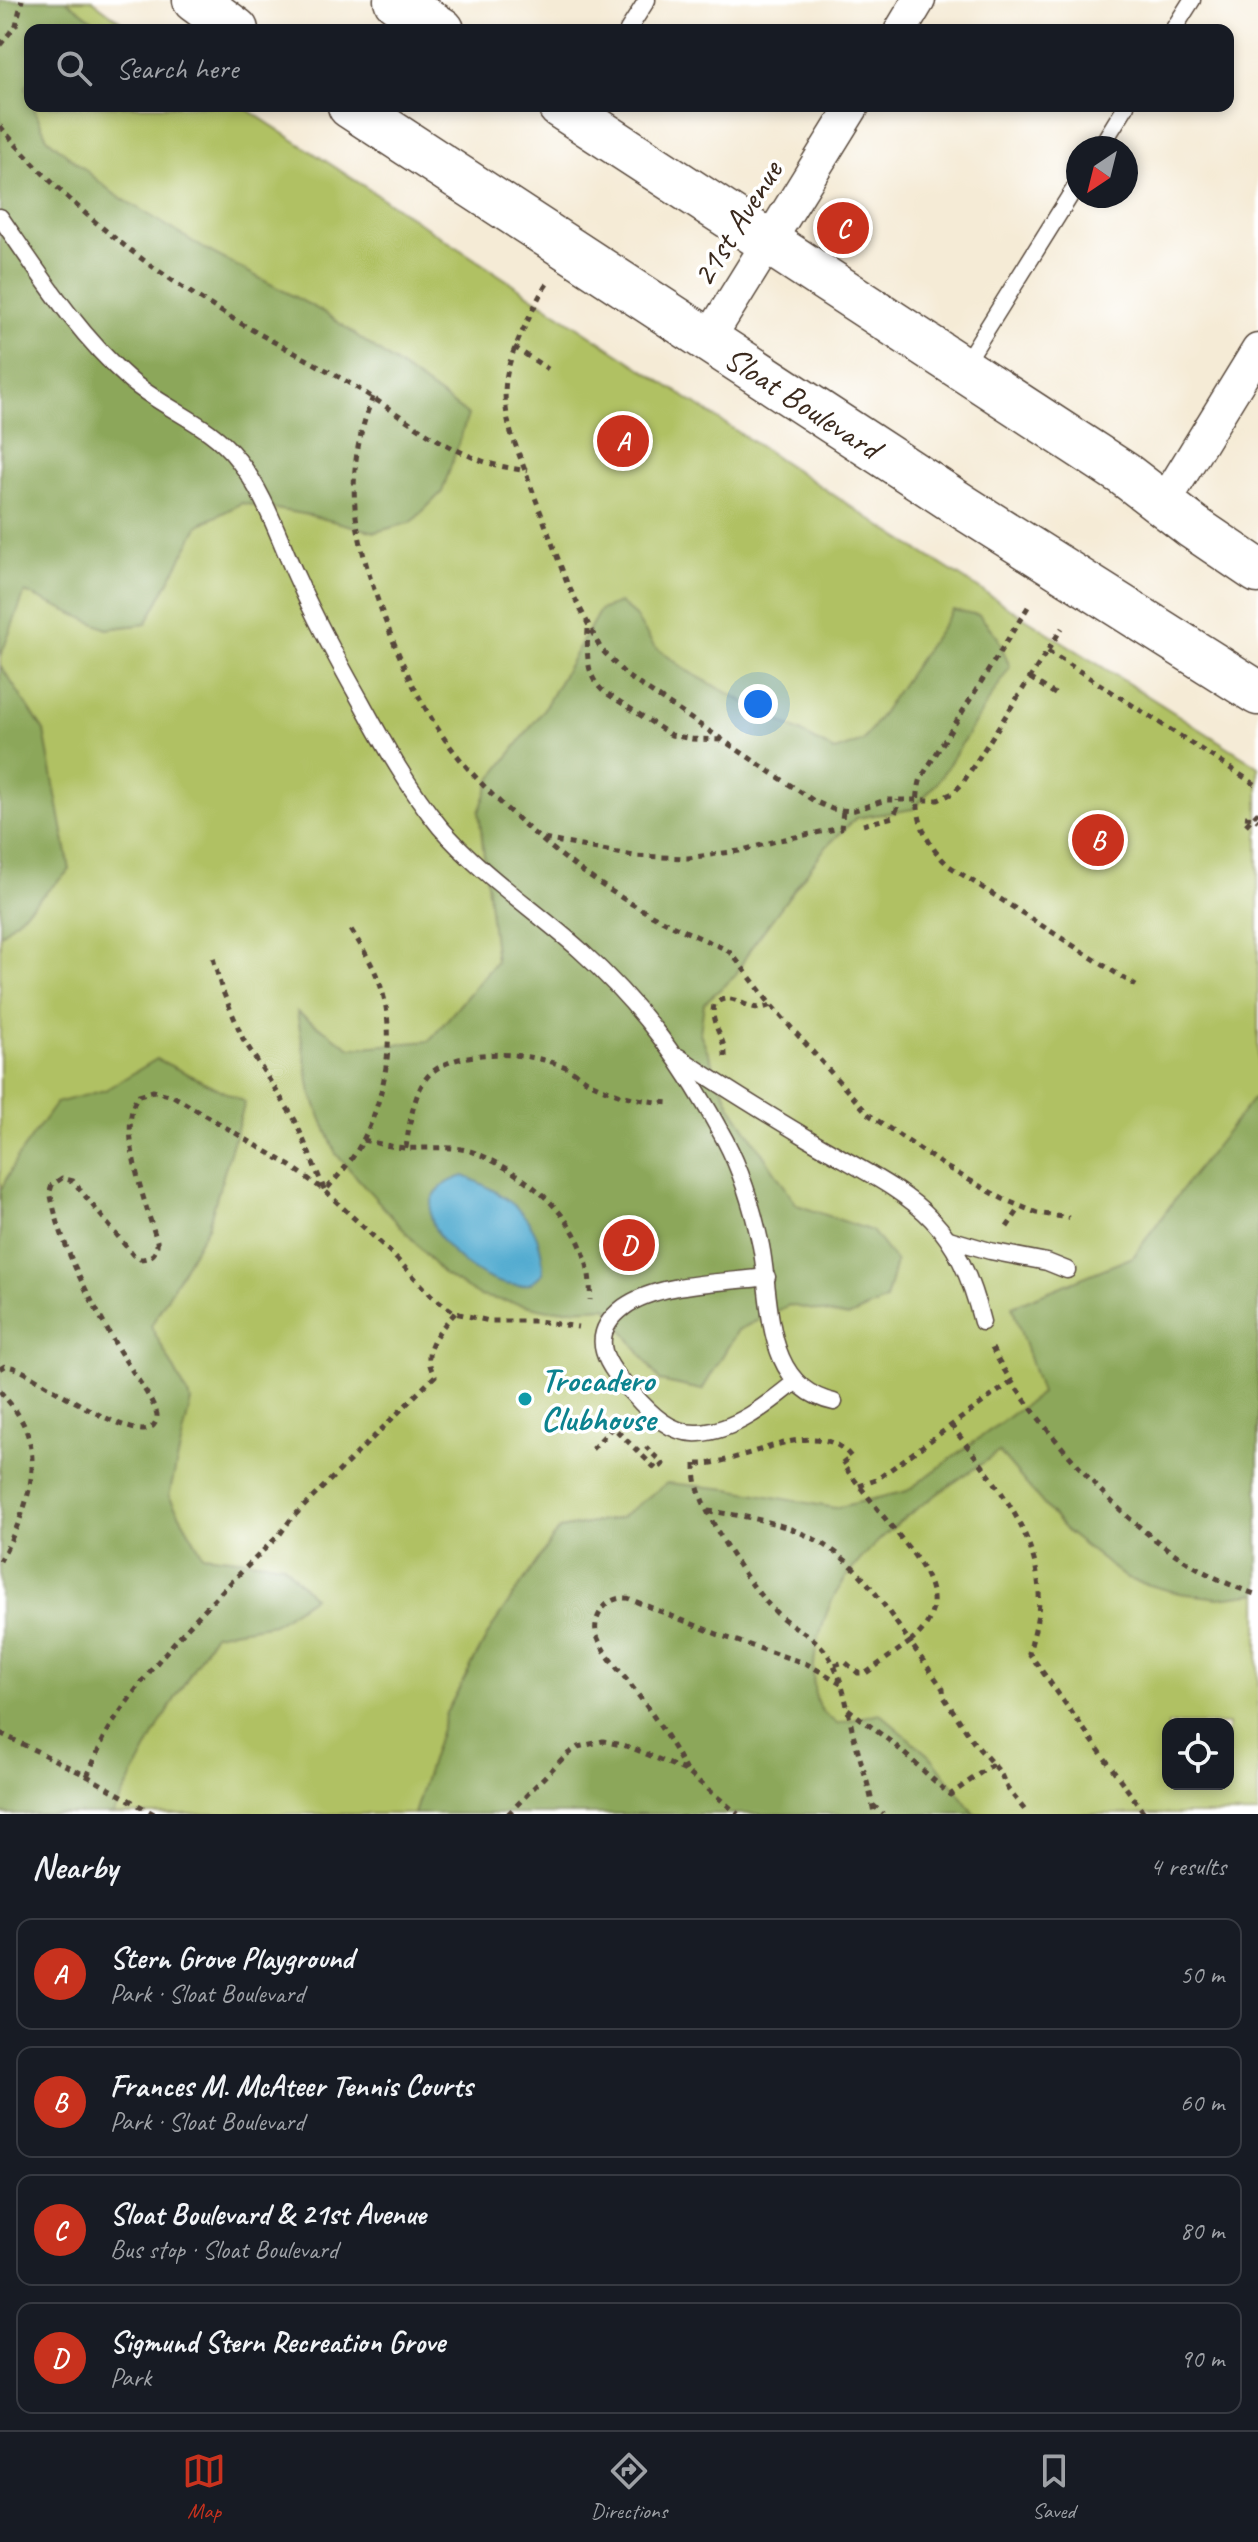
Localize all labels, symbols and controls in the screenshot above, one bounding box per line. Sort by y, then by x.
search box [24,24,1234,112]
icon: search [52,46,96,90]
text: Search here [116,49,238,87]
north arrow [1066,136,1138,208]
street label: 21st Avenue [681,151,793,294]
pin: C [817,198,869,258]
street label: Sloat Boulevard [717,336,893,471]
pin: A [597,411,649,471]
your location [738,684,778,724]
pin: B [1072,810,1124,870]
pin: D [603,1215,655,1275]
place label: Trocadero Clubhouse [541,1358,659,1440]
marker: Trocadero Clubhouse [516,1390,534,1408]
map controls [1162,1718,1234,1790]
button: locate [1162,1718,1234,1790]
text: Nearby [32,1845,118,1888]
text: 4 results [1150,1850,1226,1883]
text: Stern Grove Playground [110,1939,353,1977]
text: A [53,1958,67,1991]
text: 50 m [1180,1958,1224,1991]
text: Park · Sloat Boulevard [110,1977,305,2010]
text: Frances M. McAteer Tennis Courts [110,2067,473,2105]
text: B [53,2086,67,2119]
text: 60 m [1180,2086,1224,2119]
text: Park · Sloat Boulevard [110,2105,305,2138]
text: Sloat Boulevard & 21st Avenue [110,2195,426,2233]
text: C [54,2214,66,2247]
text: 80 m [1180,2214,1224,2247]
text: Bus stop · Sloat Boulevard [110,2233,338,2266]
text: Sigmund Stern Recreation Grove [110,2323,445,2361]
text: D [52,2342,68,2375]
text: 90 m [1180,2342,1224,2375]
text: Park [110,2361,151,2394]
tab: Map [182,2449,226,2525]
tab: Directions [591,2449,667,2525]
tab: Saved [1032,2449,1076,2525]

